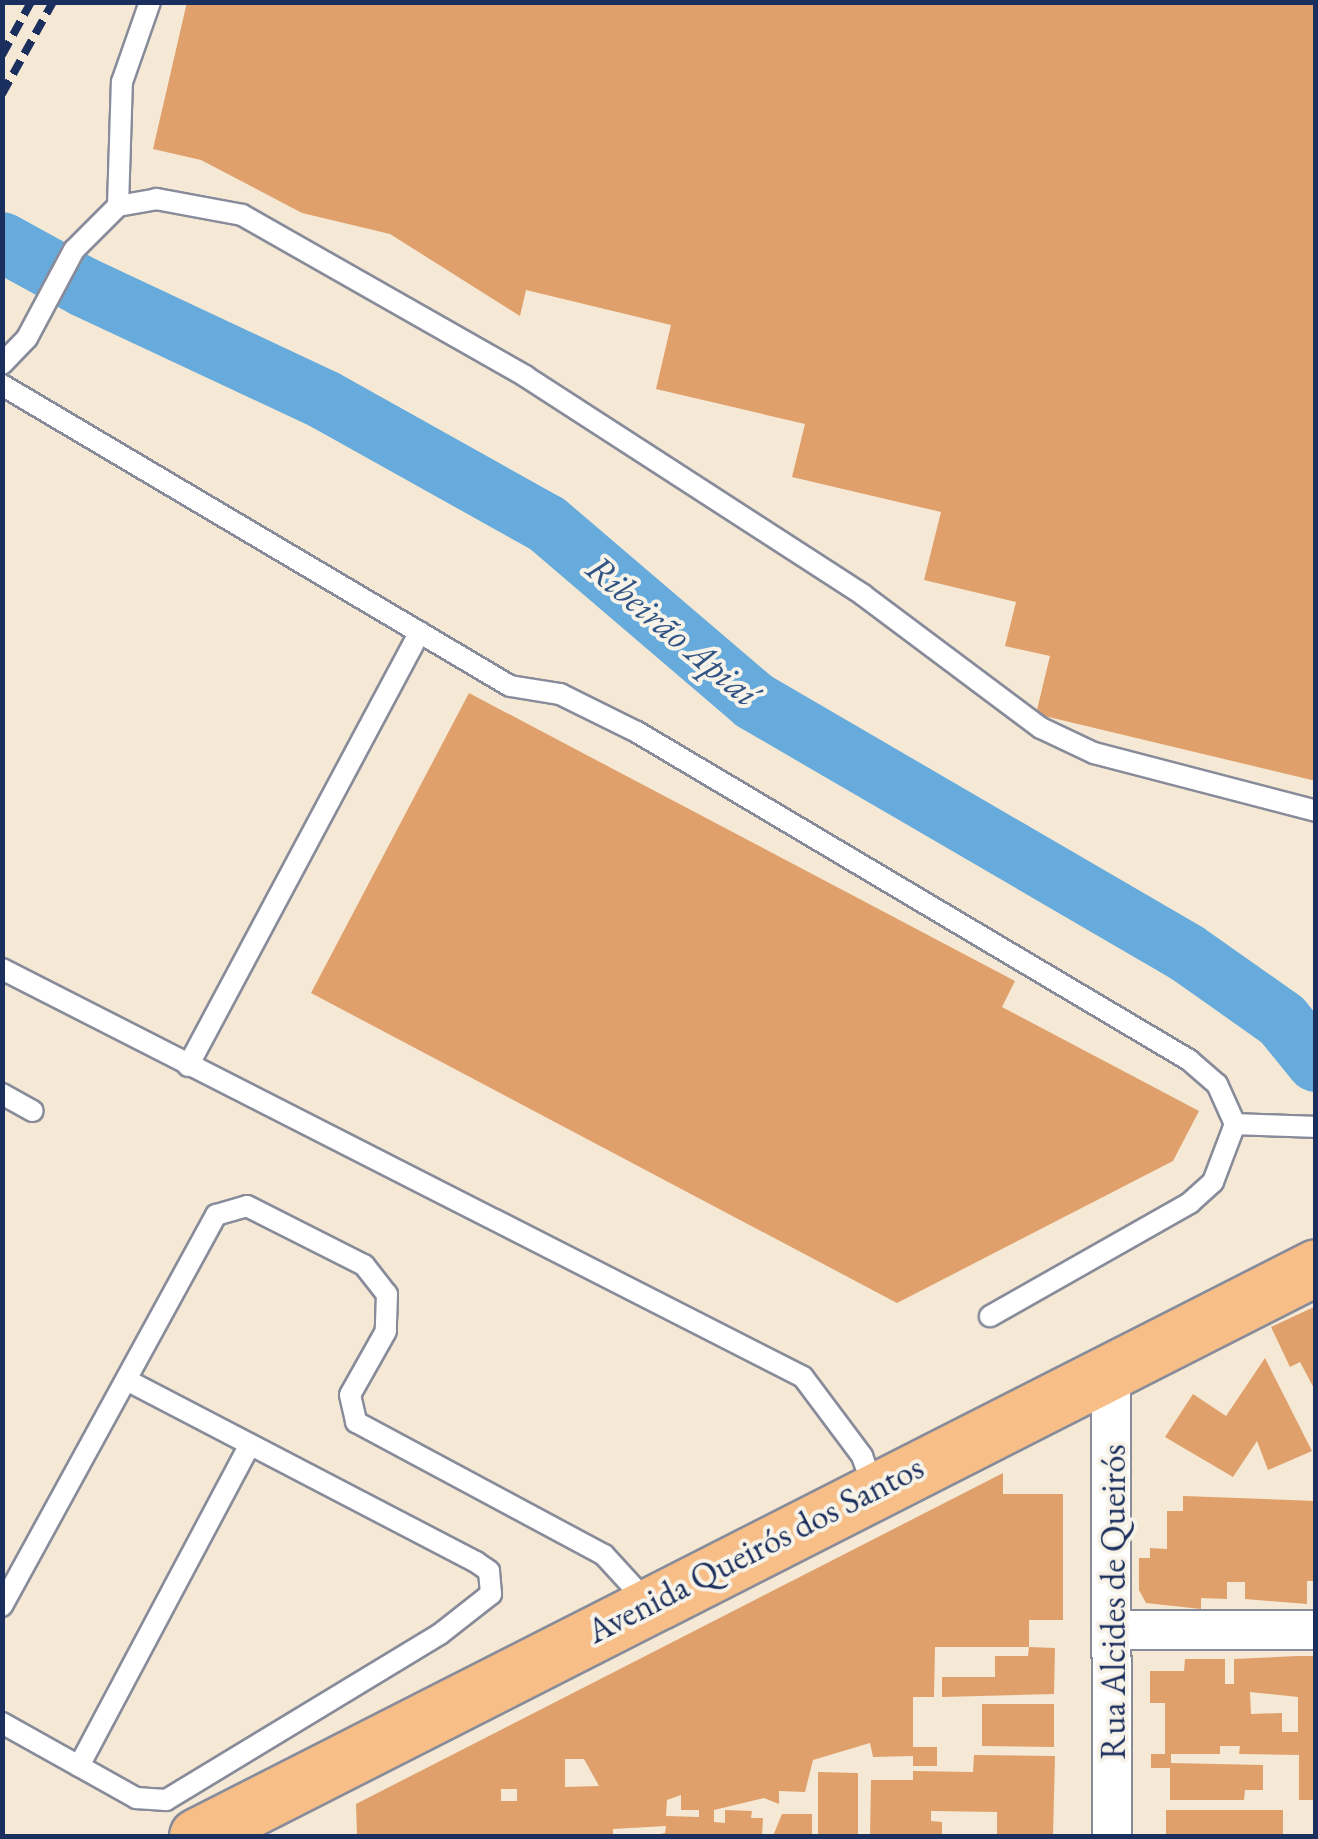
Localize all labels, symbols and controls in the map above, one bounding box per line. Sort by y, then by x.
water label: Ribeirão Apiaí [577,544,769,716]
street label: Rua Alcides de Queirós [1092,1444,1134,1760]
street label: Avenida Queirós dos Santos [580,1446,930,1652]

